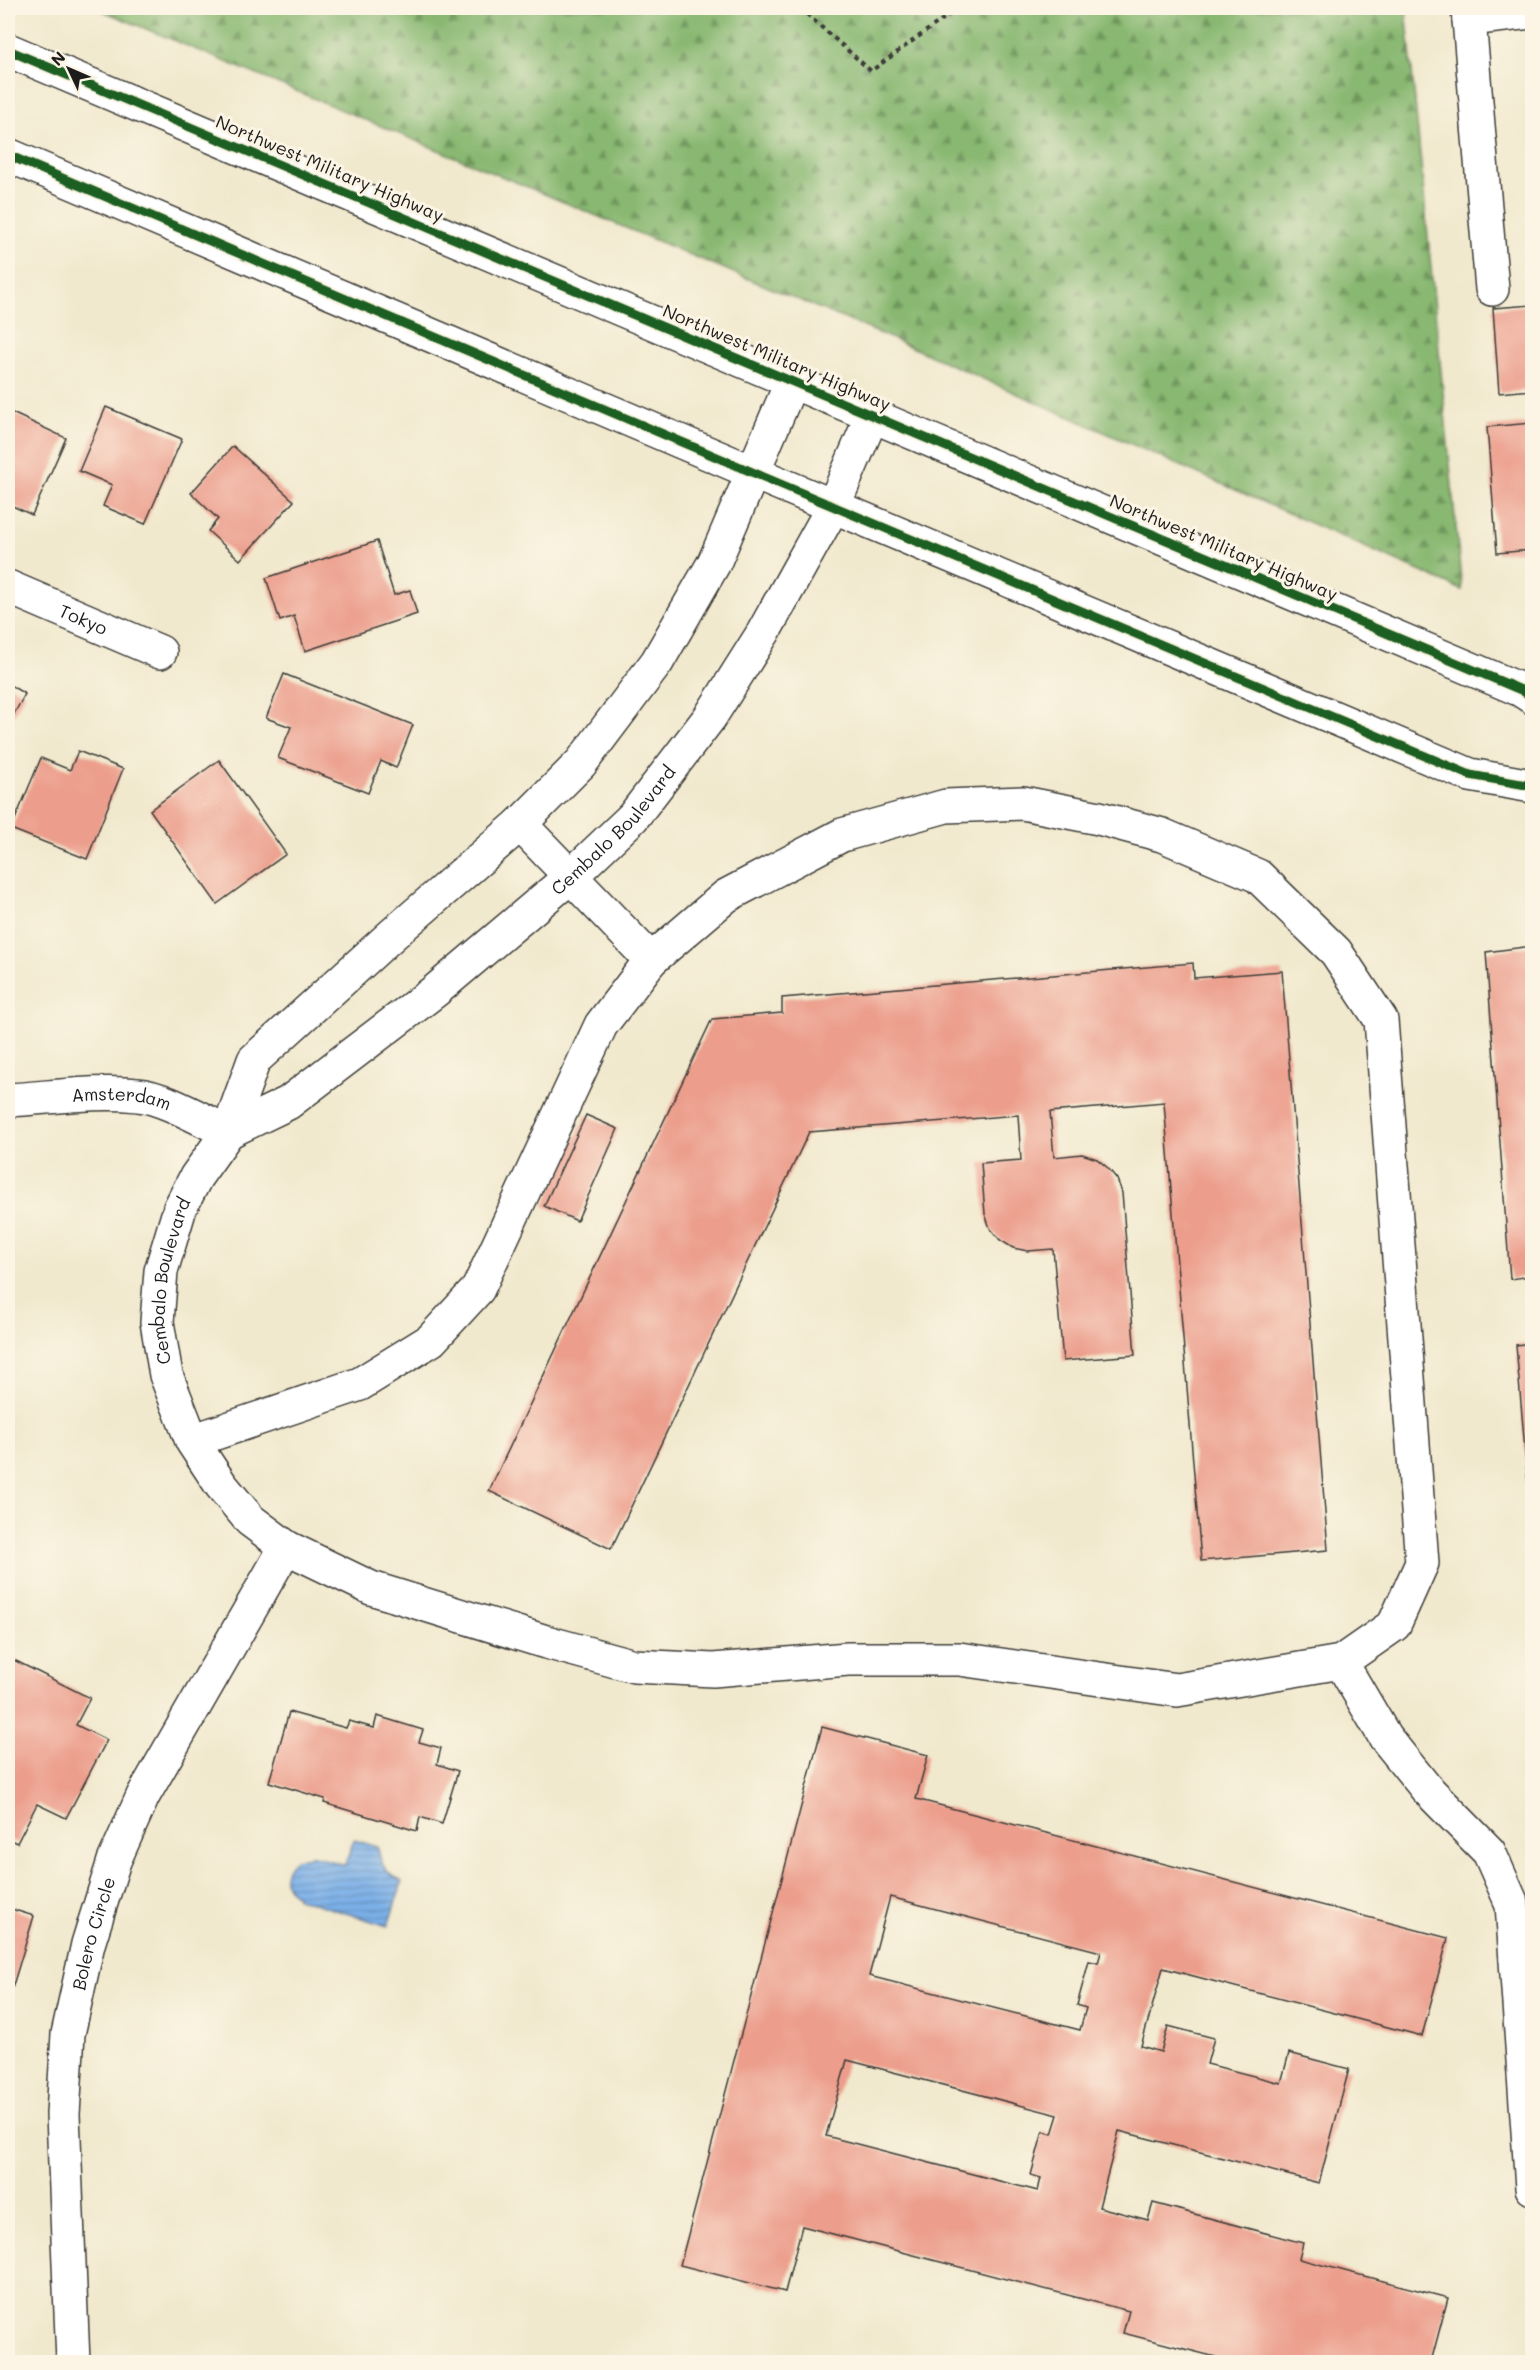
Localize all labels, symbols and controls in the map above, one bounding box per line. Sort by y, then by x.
north arrow [39,39,99,99]
text: N [46,47,70,70]
street label: Northwest Military Highway [212,109,448,227]
street label: Northwest Military Highway [659,298,895,416]
street label: Northwest Military Highway [1106,488,1342,606]
street label: Tokyo [56,598,112,640]
street label: Cembalo Boulevard [546,760,680,900]
street label: Amsterdam [71,1081,175,1116]
street label: Cembalo Boulevard [145,1193,196,1366]
street label: Bolero Circle [66,1874,120,1992]

